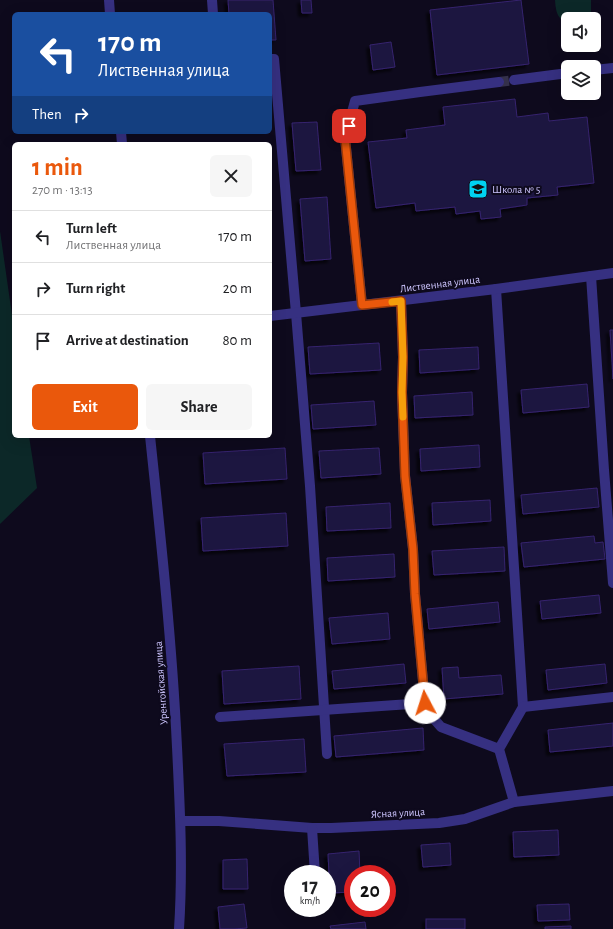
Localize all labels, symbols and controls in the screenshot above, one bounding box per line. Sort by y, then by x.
map controls [561,12,601,100]
button: sound [561,12,601,52]
icon: left [32,28,84,80]
text: 170 m [98,29,162,57]
button: layers [561,60,601,100]
text: Лиственная улица [98,62,230,80]
icon: right [70,104,92,126]
text: Then [32,107,62,122]
pin [332,109,366,143]
icon: arrive [338,115,360,137]
button: close [210,155,252,197]
text: 1 min [32,156,83,180]
school or university icon: Школа № 5 [467,178,489,200]
text: 270 m · 13:13 [32,184,93,197]
place label: Школа № 5 [492,184,541,195]
text: Turn left [66,221,117,236]
icon: left [32,226,54,248]
text: 170 m [218,229,252,244]
text: Лиственная улица [66,239,161,252]
street label: Лиственная улица [399,274,481,294]
icon: right [32,278,54,300]
text: Turn right [66,281,125,296]
text: 20 m [223,281,252,296]
icon: arrive [32,330,54,352]
text: Arrive at destination [66,333,189,348]
text: 80 m [222,333,252,348]
button: Exit [32,384,138,430]
button: Share [146,384,252,430]
street label: Уренгойская улица [153,641,169,725]
position arrow [404,682,446,724]
street label: Ясная улица [371,806,425,820]
speed limit sign: 20 [344,865,396,917]
text: 17 [302,876,318,896]
text: km/h [300,896,320,906]

